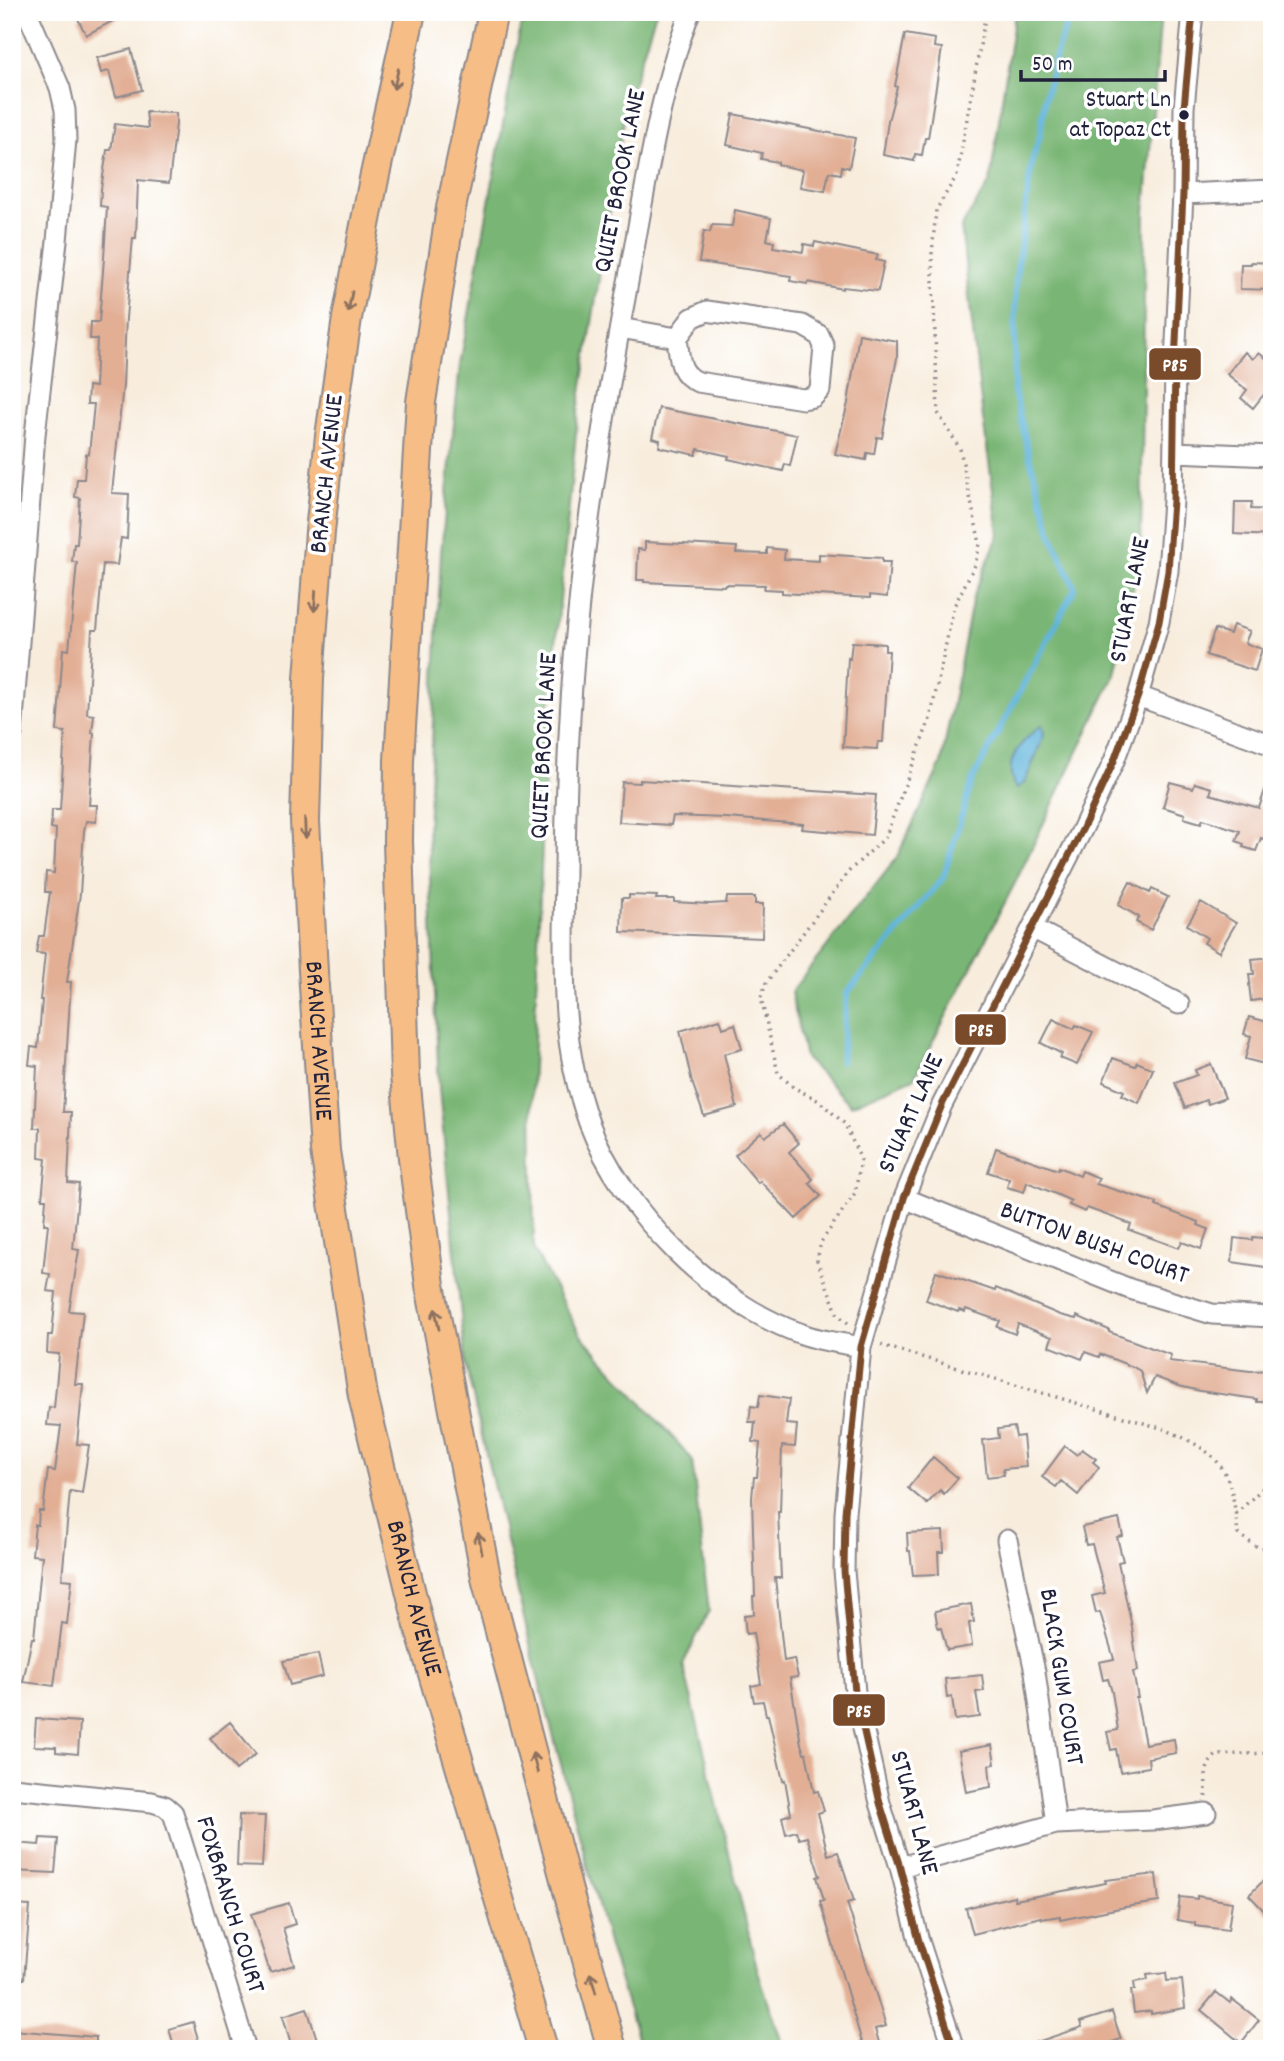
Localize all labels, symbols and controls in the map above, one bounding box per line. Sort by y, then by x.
scale bar [1021,38,1165,82]
text: 50 m [1032,51,1072,81]
one-way arrow [389,67,402,90]
place label: Stuart Ln at Topaz Ct [1070,84,1171,148]
street label: QUIET BROOK LANE [585,86,657,276]
marker: Stuart Ln at Topaz Ct [1177,108,1191,122]
one-way arrow [343,290,357,313]
line badge: P85 [1148,347,1202,381]
text: P85 [1162,354,1188,381]
street label: BRANCH AVENUE [301,392,355,555]
street label: STUART LANE [1101,534,1161,666]
one-way arrow [308,589,321,611]
street label: QUIET BROOK LANE [522,652,568,840]
one-way arrow [299,816,312,839]
street label: BRANCH AVENUE [294,960,341,1122]
line badge: P85 [954,1013,1007,1046]
text: P85 [968,1019,994,1046]
street label: STUART LANE [869,1048,955,1180]
street label: BUTTON BUSH COURT [994,1193,1194,1296]
one-way arrow [430,1308,443,1331]
street label: BRANCH AVENUE [375,1517,451,1681]
one-way arrow [472,1532,486,1555]
street label: BLACK GUM COURT [1028,1586,1092,1768]
line badge: P85 [832,1693,886,1727]
text: P85 [846,1700,872,1727]
street label: STUART LANE [879,1747,947,1879]
one-way arrow [528,1752,541,1775]
street label: FOXBRANCH COURT [185,1812,274,1999]
one-way arrow [586,1972,599,1994]

